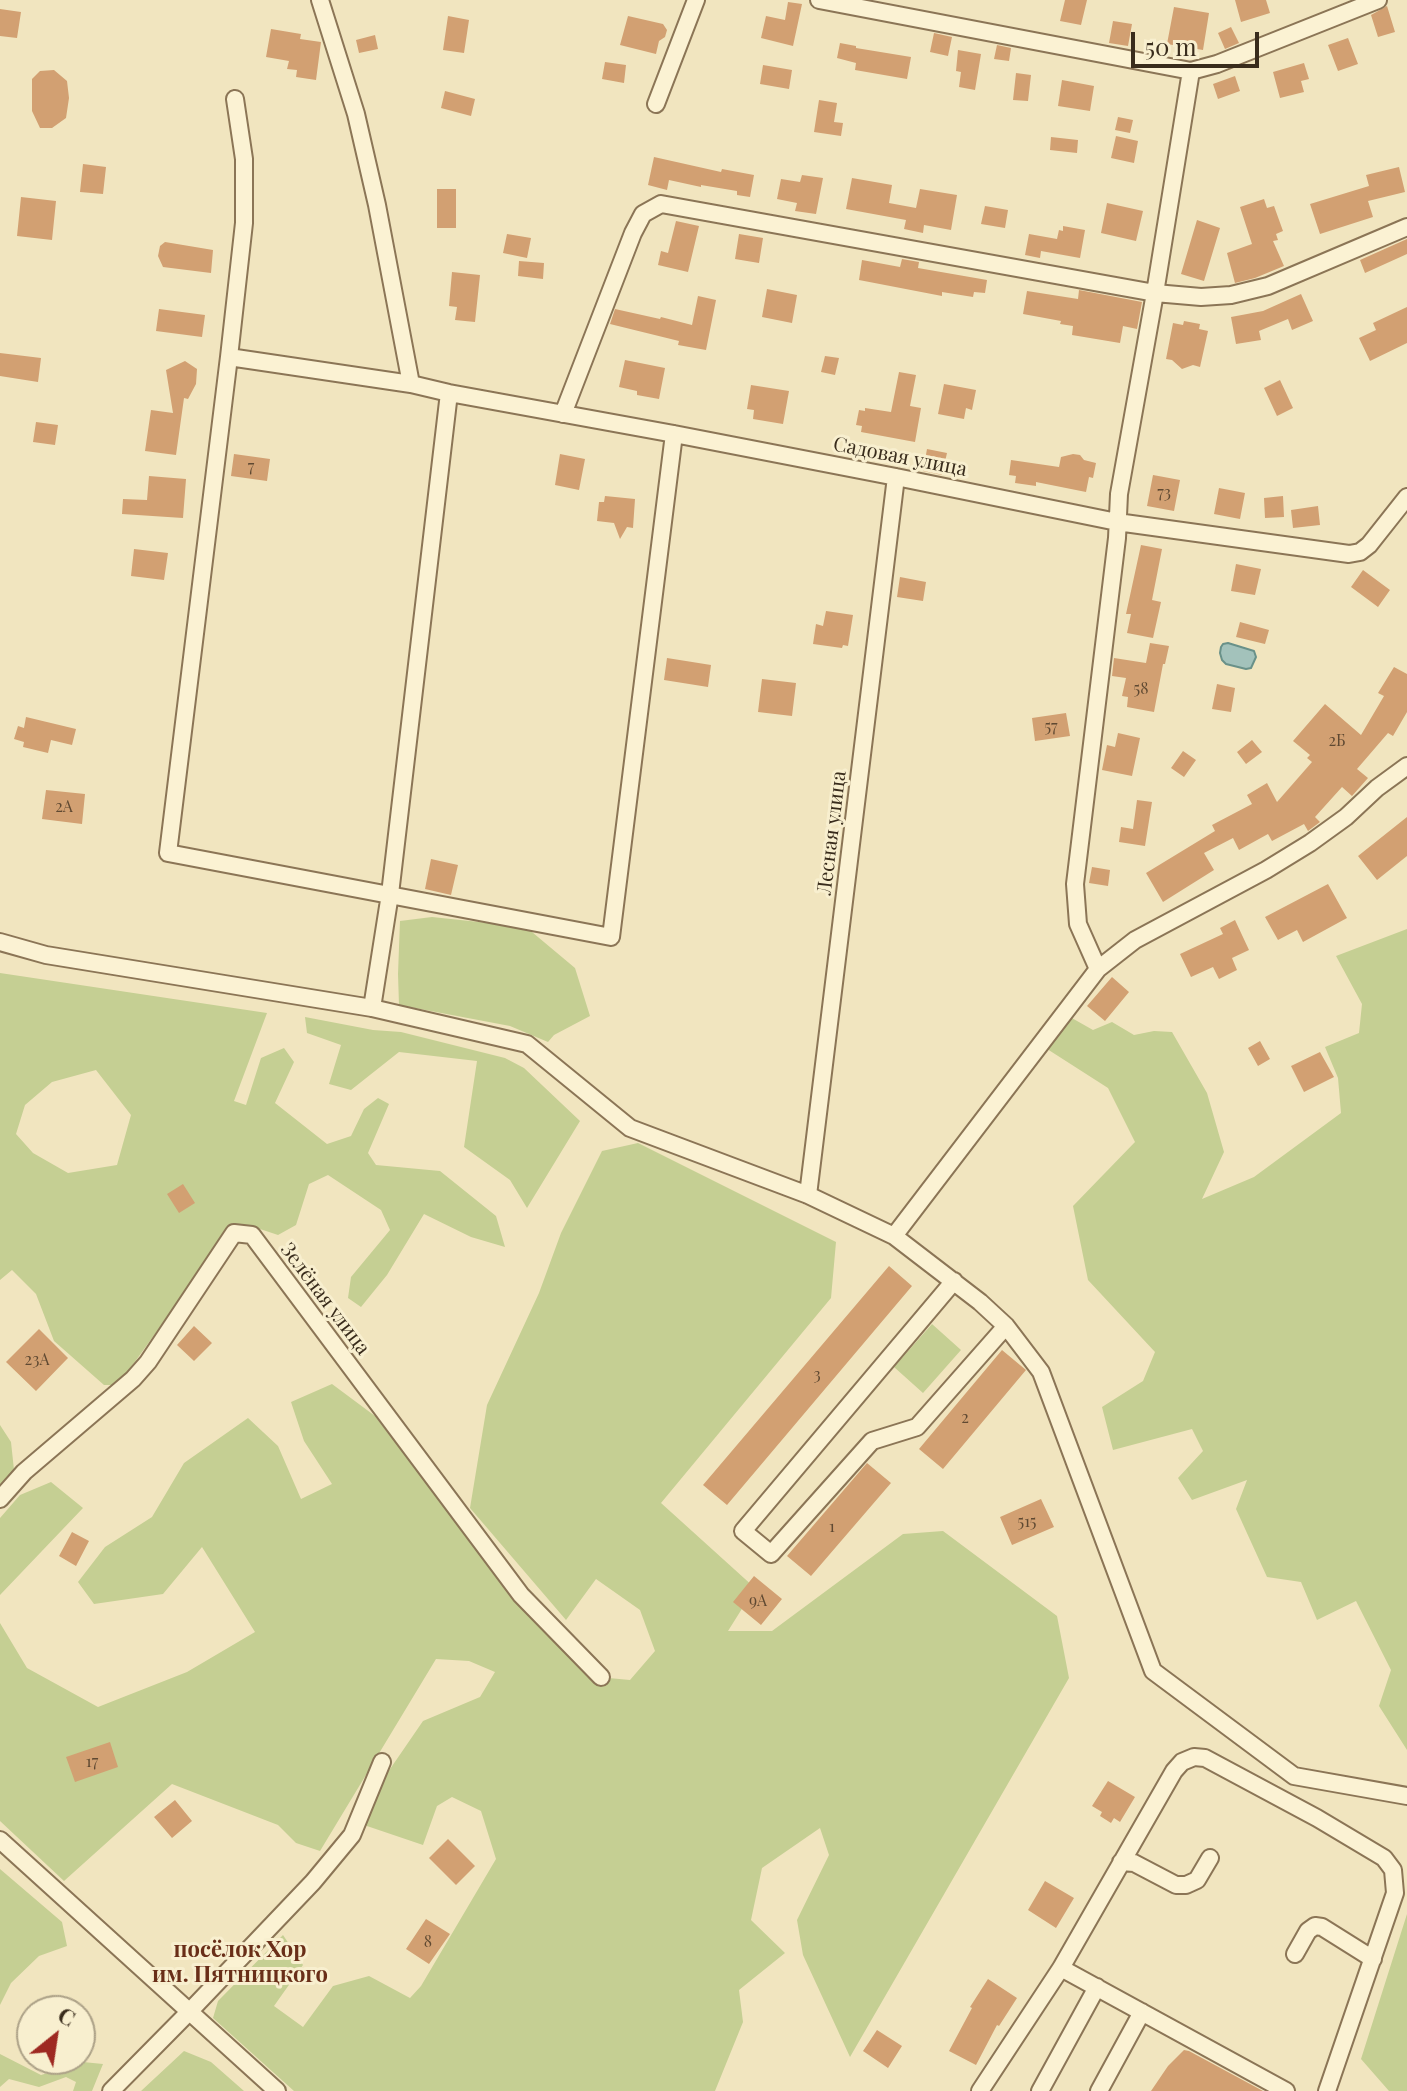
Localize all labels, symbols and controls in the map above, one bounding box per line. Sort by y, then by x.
scale bar [1135,16,1263,66]
text: 50 m [1145,30,1197,62]
street label: Садовая улица [831,432,969,482]
house number: 7 [248,457,254,477]
house number: 73 [1157,483,1171,503]
house number: 58 [1134,679,1148,699]
house number: 57 [1044,717,1058,737]
house number: 2Б [1328,731,1346,751]
street label: Лесная улица [812,769,852,897]
house number: 2А [55,797,73,817]
street label: Зелёная улица [275,1238,375,1360]
house number: 23А [25,1350,49,1370]
house number: 3 [813,1365,821,1385]
house number: 2 [961,1408,969,1428]
house number: 515 [1017,1512,1037,1532]
house number: 1 [829,1517,835,1537]
house number: 9А [749,1591,767,1611]
house number: 17 [86,1752,98,1772]
house number: 8 [424,1932,432,1952]
district label: посёлок Хор им. Пятницкого [152,1937,328,1988]
north arrow [16,1995,96,2075]
text: С [53,1999,81,2033]

